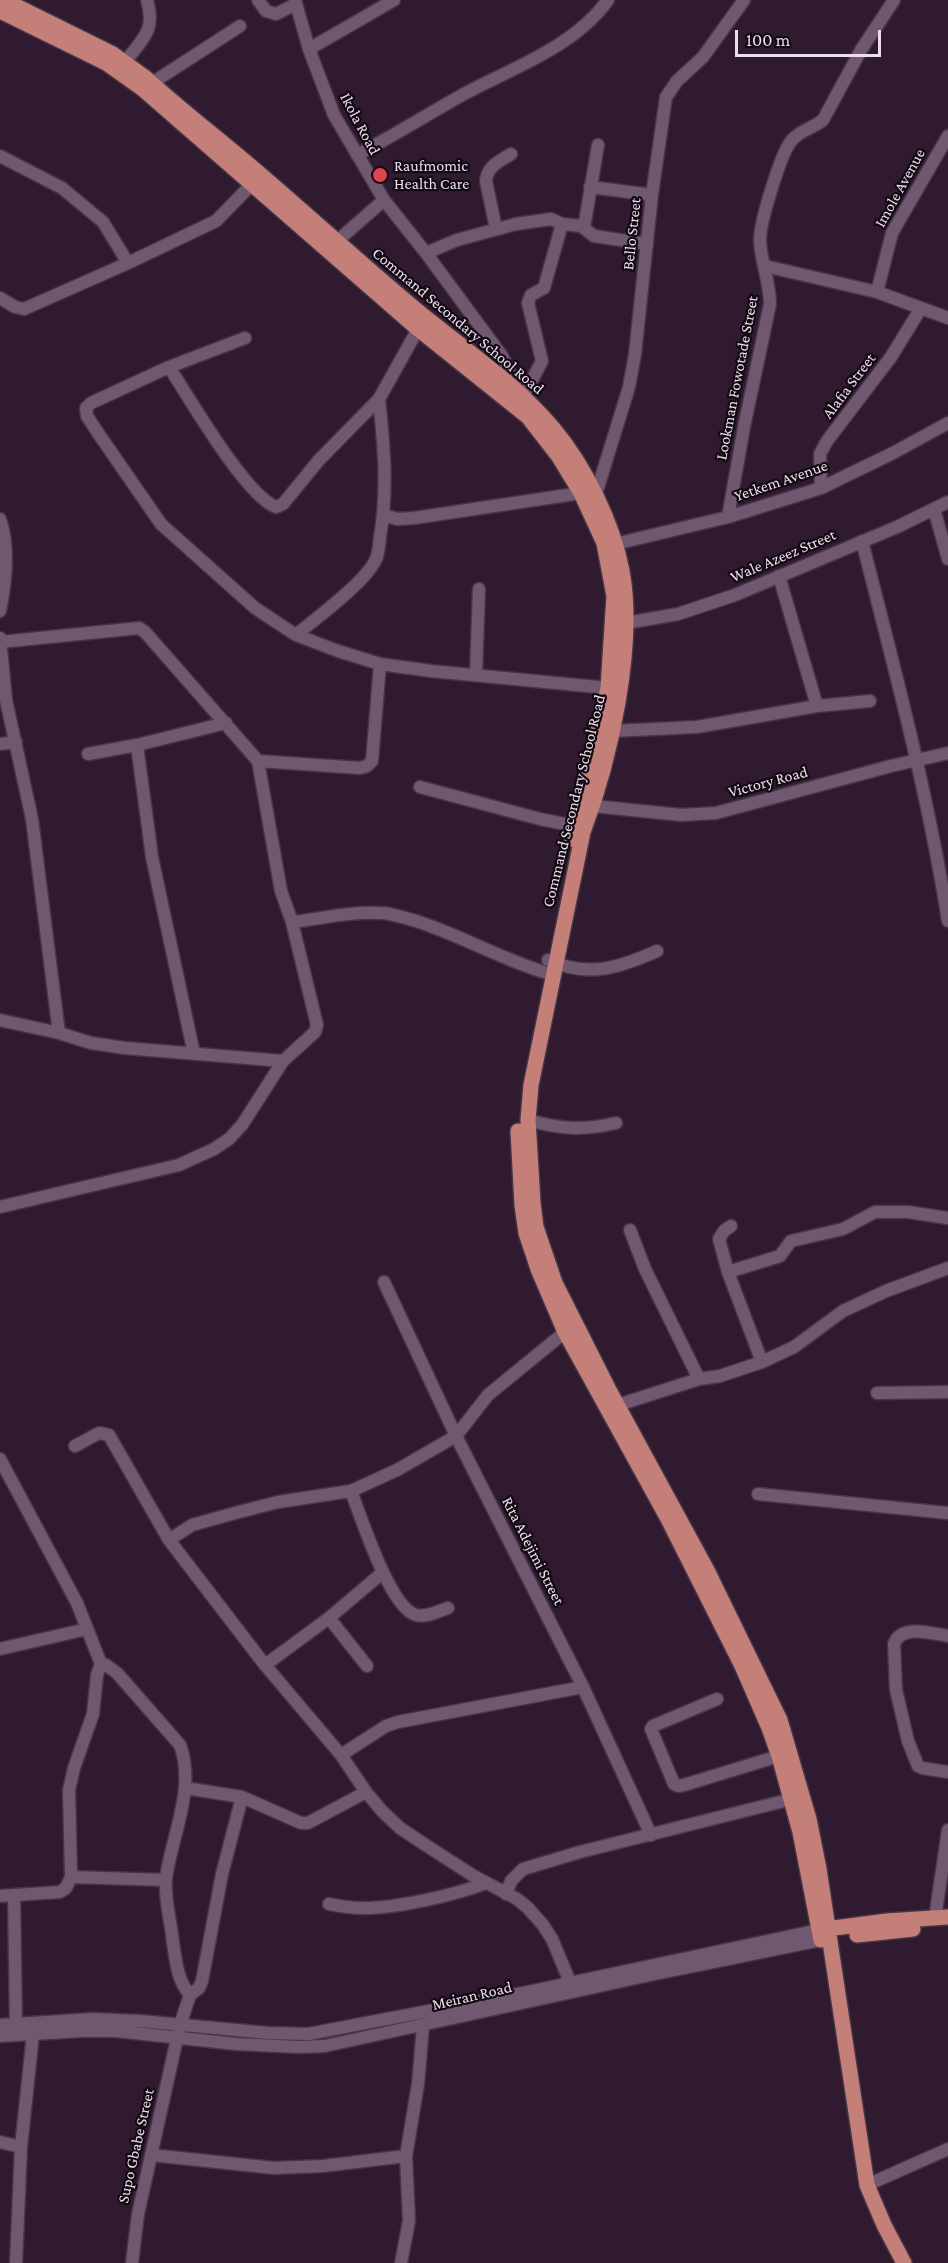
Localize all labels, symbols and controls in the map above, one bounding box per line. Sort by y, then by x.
scale bar [738,18,884,56]
text: 100 m [746,30,790,50]
street label: Ikola Road [336,90,384,158]
street label: Imole Avenue [871,145,929,231]
place label: Raufmomic Health Care [394,156,469,194]
marker: Raufmomic Health Care [371,166,389,184]
street label: Bello Street [619,197,645,271]
street label: Command Secondary School Road [368,244,548,398]
street label: Lookman Fowotade Street [712,294,762,462]
street label: Alafia Street [818,349,880,423]
street label: Yetkem Avenue [732,456,830,506]
street label: Wale Azeez Street [727,525,839,587]
street label: Command Secondary School Road [538,693,610,909]
street label: Victory Road [726,762,810,802]
street label: Rita Adejimi Street [497,1494,569,1608]
street label: Meiran Road [430,1978,514,2014]
street label: Supo Gbabe Street [114,2087,158,2205]

